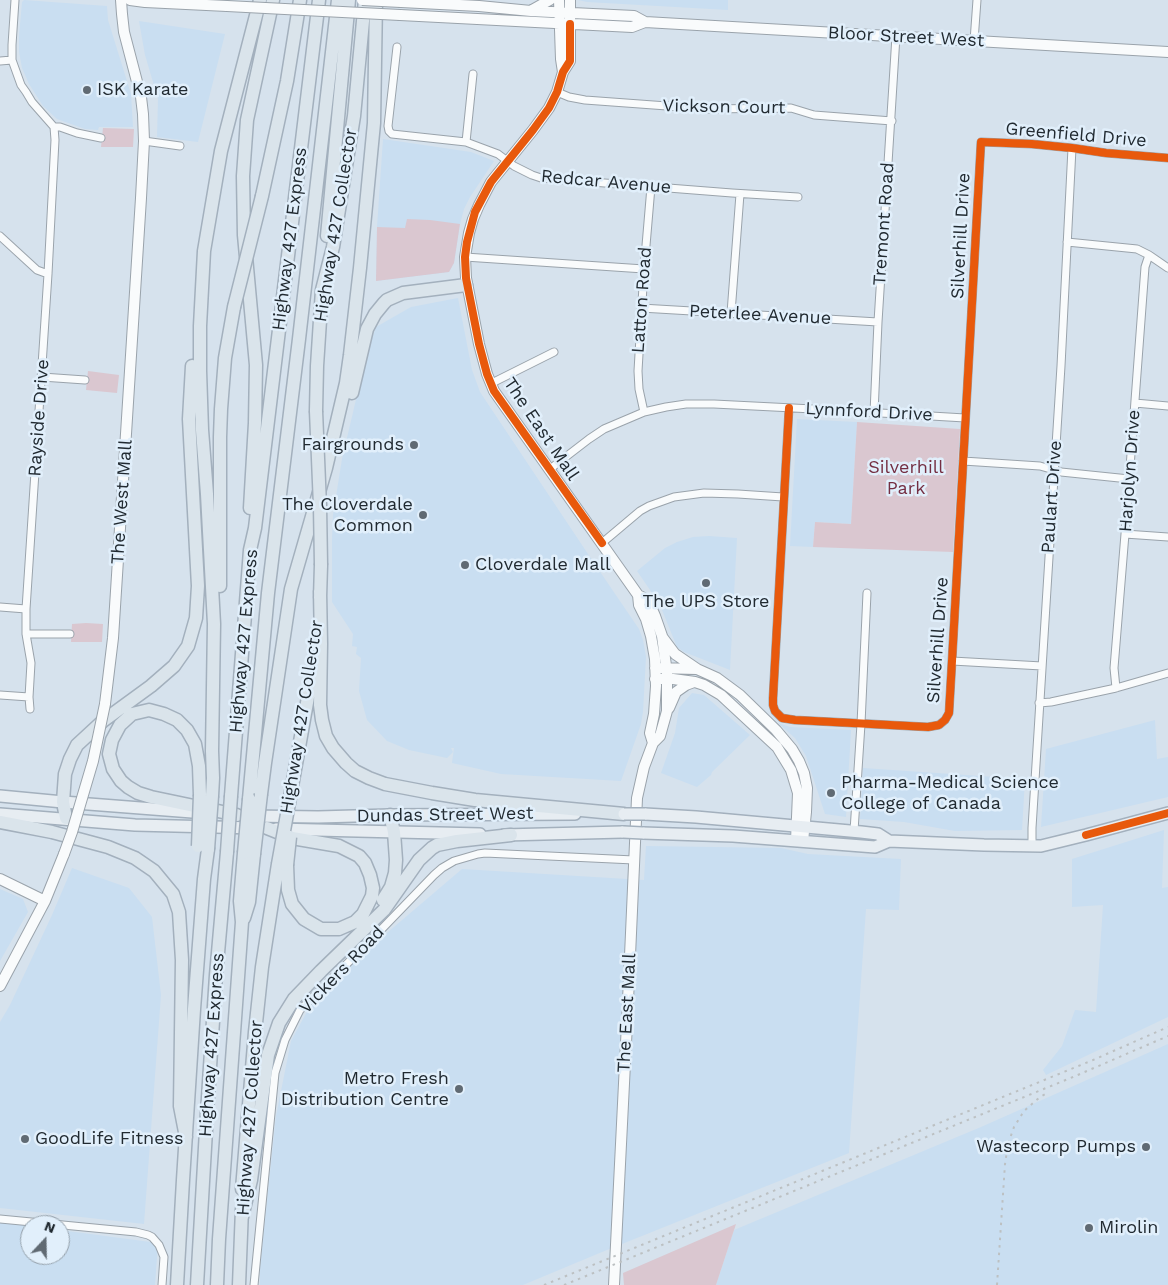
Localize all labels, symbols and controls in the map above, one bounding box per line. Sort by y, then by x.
street label: Bloor Street West [827,22,985,52]
place label: ISK Karate [97,79,188,101]
marker: ISK Karate [81,84,93,96]
street label: Vickson Court [662,95,786,119]
street label: Greenfield Drive [1004,118,1148,152]
street label: Highway 427 Collector [310,126,362,324]
street label: Highway 427 Express [268,146,312,332]
street label: Tremont Road [869,162,899,286]
street label: Redcar Avenue [540,166,672,198]
street label: Silverhill Drive [947,172,975,300]
street label: Latton Road [628,246,656,354]
street label: Peterlee Avenue [688,300,832,330]
street label: Rayside Drive [24,359,54,477]
street label: The East Mall [499,373,583,485]
street label: Lynnford Drive [805,398,933,426]
street label: Harjolyn Drive [1115,409,1145,533]
place label: Fairgrounds [302,434,404,456]
street label: The West Mall [107,439,137,565]
marker: Fairgrounds [408,439,420,451]
street label: Paulart Drive [1037,440,1067,554]
park label: Silverhill Park [868,457,944,499]
place label: The Cloverdale Common [282,494,413,536]
marker: The Cloverdale Common [417,509,429,521]
street label: Highway 427 Express [225,548,263,734]
place label: Cloverdale Mall [475,554,610,576]
marker: Cloverdale Mall [459,559,471,571]
street label: Silverhill Drive [923,576,953,704]
marker: The UPS Store [700,577,712,589]
place label: The UPS Store [643,591,769,613]
street label: Highway 427 Collector [276,618,328,816]
place label: Pharma-Medical Science College of Canada [841,772,1059,814]
marker: Pharma-Medical Science College of Canada [825,787,837,799]
street label: Dundas Street West [356,803,534,827]
street label: Vickers Road [295,922,389,1018]
street label: Highway 427 Express [195,952,229,1138]
street label: The East Mall [613,953,641,1073]
street label: Highway 427 Collector [232,1019,268,1217]
place label: Metro Fresh Distribution Centre [281,1068,449,1110]
marker: Metro Fresh Distribution Centre [453,1083,465,1095]
place label: GoodLife Fitness [35,1128,184,1150]
marker: GoodLife Fitness [19,1133,31,1145]
place label: Wastecorp Pumps [976,1136,1136,1158]
marker: Wastecorp Pumps [1140,1141,1152,1153]
north arrow [20,1215,70,1265]
place label: Mirolin [1099,1217,1158,1239]
text: N [42,1218,58,1236]
marker: Mirolin [1083,1222,1095,1234]

